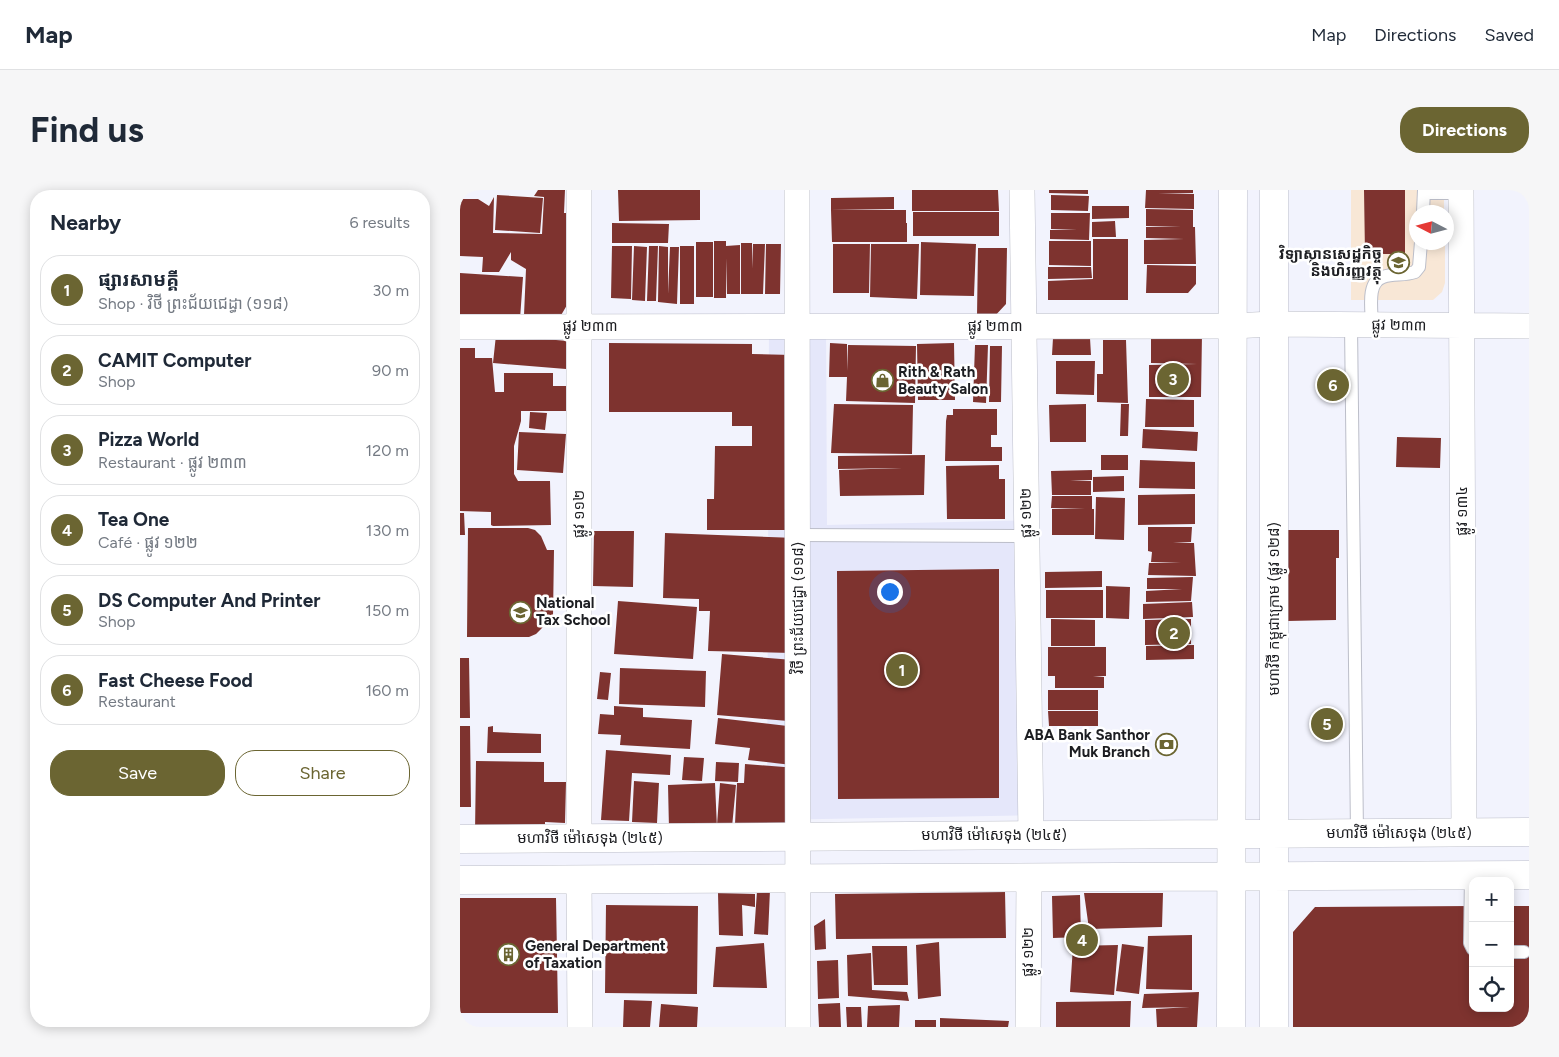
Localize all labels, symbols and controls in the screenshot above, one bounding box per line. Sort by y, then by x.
text: Map [25,20,73,49]
text: Map [1311,24,1346,46]
text: Directions [1374,24,1456,46]
text: Saved [1484,24,1534,46]
button: Directions [1400,107,1529,153]
text: Find us [30,109,144,151]
north arrow [1409,205,1454,250]
text: Nearby [50,210,121,235]
text: 6 results [349,213,410,232]
place label: វិទ្យាស្ថានសេដ្ឋកិច្ច និងហិរញ្ញវត្ថុ [1278,244,1382,285]
school or university icon: វិទ្យាស្ថានសេដ្ឋកិច្ច និងហិរញ្ញវត្ថុ [1386,251,1410,275]
text: ផ្សារសាមគ្គី [98,268,179,291]
text: 1 [64,281,70,300]
text: 30 m [372,281,409,300]
text: Shop · វិថី ព្រះជ័យជេដ្ធា (១១៨) [98,294,288,313]
street label: ផ្លូវ ២៣៣ [1371,316,1427,339]
street label: ផ្លូវ ២៣៣ [562,317,618,339]
street label: ផ្លូវ ២៣៣ [967,317,1023,339]
text: CAMIT Computer [98,349,252,372]
pin: 3 [1157,360,1189,398]
text: 2 [62,361,72,380]
text: 90 m [372,361,409,380]
place label: Rith & Rath Beauty Salon [898,363,988,398]
pin: 6 [1317,366,1349,404]
shop icon: Rith & Rath Beauty Salon [870,369,894,393]
text: Shop [98,372,136,391]
text: Pizza World [98,428,199,451]
text: 3 [63,441,71,460]
text: 120 m [366,441,409,460]
text: Restaurant · ផ្លូវ ២៣៣ [98,453,247,472]
street label: ផ្លូវ ១៣៤ [1453,486,1475,536]
street label: ផ្លូវ ១២២ [1017,488,1040,538]
street label: ផ្លូវ ១១២ [570,490,592,538]
text: Tea One [98,508,169,531]
text: 4 [62,521,72,540]
text: 130 m [366,521,409,540]
street label: មហាវិថី កម្ពុជាក្រោម (ផ្លូវ ១២៨) [1264,522,1287,696]
text: Café · ផ្លូវ ១២២ [98,533,198,552]
street label: វិថី ព្រះជ័យជេដ្ធា (១១៨) [788,542,807,674]
your location [877,579,903,605]
text: DS Computer And Printer [98,589,320,612]
place label: National Tax School [536,594,610,629]
school or university icon: National Tax School [508,600,532,624]
text: 5 [62,601,72,620]
text: 150 m [365,601,409,620]
text: Shop [98,612,136,631]
pin: 2 [1158,614,1190,652]
pin: 1 [886,651,918,689]
text: Fast Cheese Food [98,669,253,692]
text: 6 [62,681,72,700]
text: 160 m [366,681,409,700]
text: Restaurant [98,692,176,711]
pin: 5 [1311,705,1343,743]
place label: ABA Bank Santhor Muk Branch [1024,726,1150,761]
bank icon: ABA Bank Santhor Muk Branch [1154,732,1178,756]
button: Save [50,750,225,796]
button: Share [235,750,410,796]
street label: មហាវិថី ម៉ៅសេទុង (២៤៥) [1326,823,1472,842]
street label: មហាវិថី ម៉ៅសេទុង (២៤៥) [921,825,1067,844]
street label: មហាវិថី ម៉ៅសេទុង (២៤៥) [517,828,663,847]
map controls [1469,877,1514,1012]
button: + [1469,877,1514,922]
pin: 4 [1066,921,1098,959]
button: − [1469,922,1514,967]
street label: ផ្លូវ ១២២ [1019,927,1041,977]
place label: General Department of Taxation [525,937,666,972]
building icon: General Department of Taxation [497,943,521,967]
button: locate [1469,967,1514,1012]

